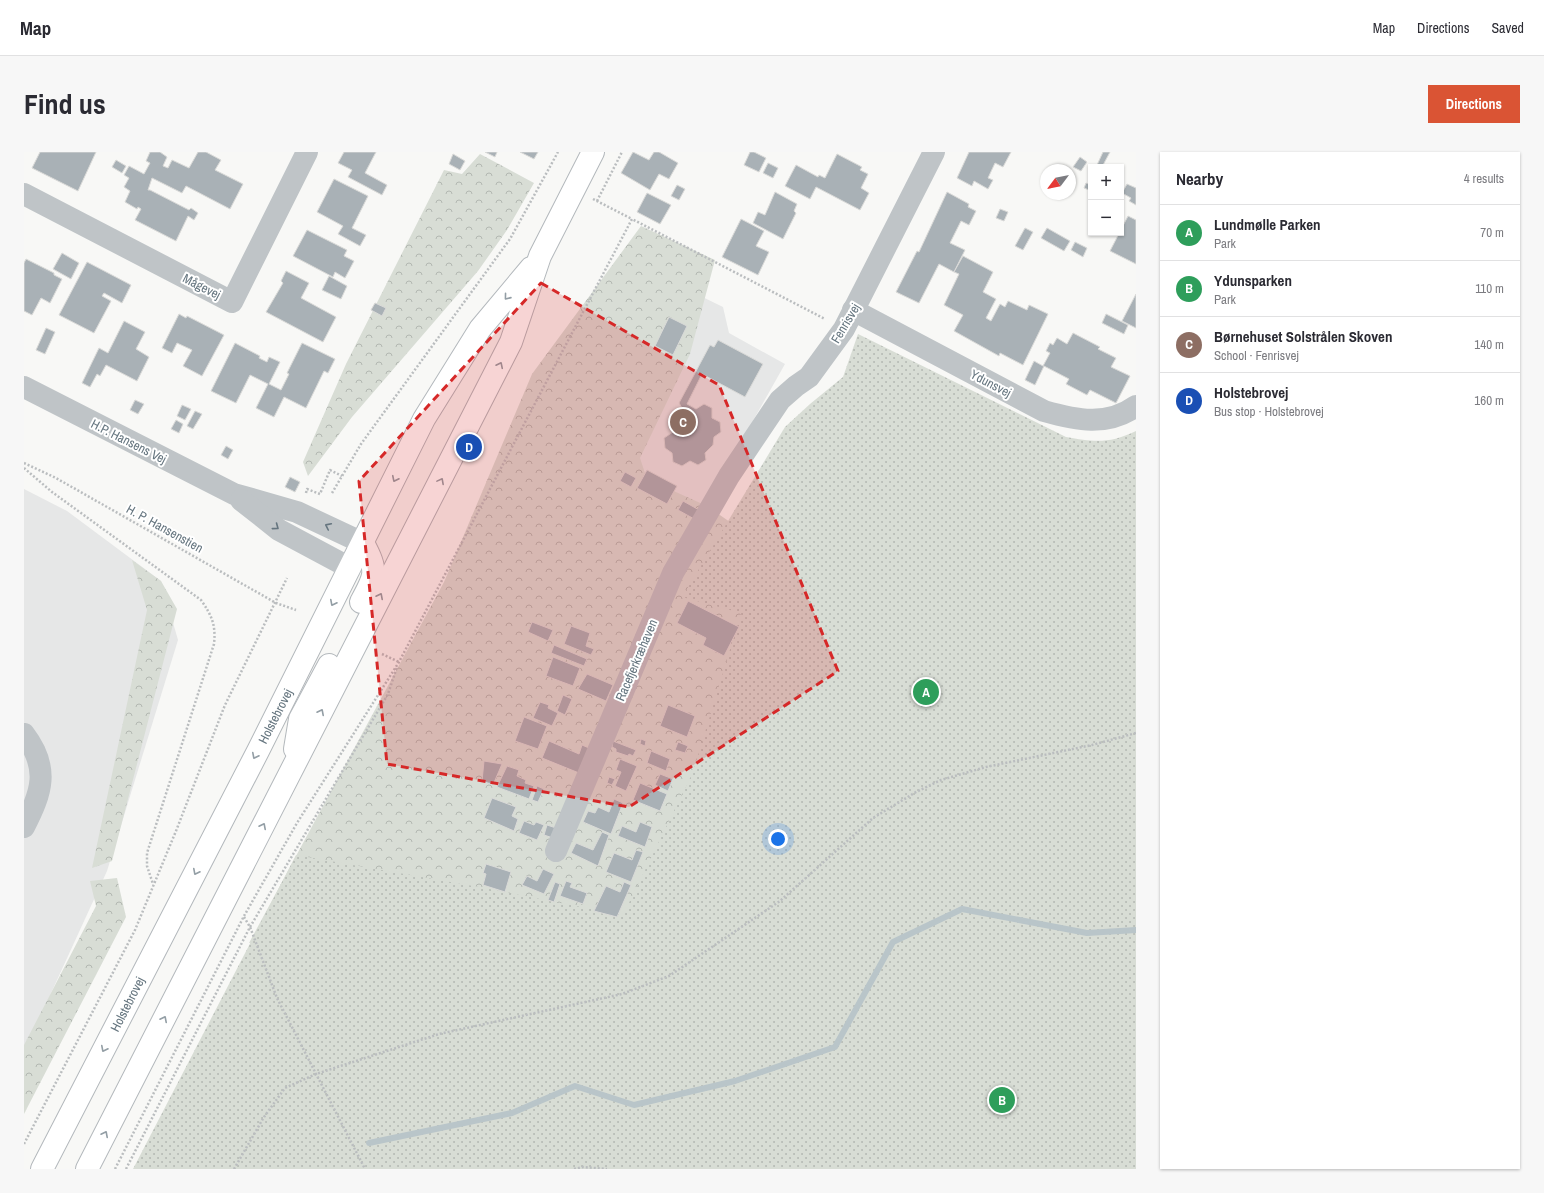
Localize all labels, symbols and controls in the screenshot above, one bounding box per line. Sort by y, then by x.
text: Map [20,15,51,41]
text: Map [1373,19,1395,37]
text: Directions [1417,19,1469,37]
text: Saved [1491,19,1524,37]
text: Find us [24,85,106,123]
button: Directions [1428,85,1520,123]
north arrow [1040,164,1076,200]
map controls [1088,164,1124,236]
button: + [1088,164,1124,200]
text: Nearby [1176,167,1223,190]
text: 4 results [1464,170,1504,187]
button: − [1088,200,1124,236]
text: Lundmølle Parken [1214,214,1321,235]
text: A [1185,224,1193,241]
text: 70 m [1480,224,1504,241]
text: Park [1214,235,1236,252]
street label: Mågevej [180,270,224,303]
text: Ydunsparken [1214,270,1292,291]
text: B [1185,280,1193,297]
text: 110 m [1475,280,1504,297]
text: Park [1214,291,1236,308]
one-way arrow [504,292,511,300]
street label: Fenrisvej [827,300,864,346]
text: Børnehuset Solstrålen Skoven [1214,326,1392,347]
text: C [1185,336,1193,353]
text: 140 m [1474,336,1504,353]
text: School · Fenrisvej [1214,347,1299,364]
one-way arrow [495,362,502,369]
street label: Ydunsvej [967,366,1014,401]
text: Holstebrovej [1214,382,1289,403]
text: D [1185,392,1193,409]
text: 160 m [1474,392,1504,409]
text: Bus stop · Holstebrovej [1214,403,1324,420]
pin: C [670,407,696,437]
street label: H.P. Hansens Vej [88,415,169,468]
pin: D [456,432,482,462]
one-way arrow [392,475,400,482]
one-way arrow [436,478,443,485]
street label: H. P. Hansenstien [123,500,206,557]
one-way arrow [271,522,278,529]
one-way arrow [324,523,332,531]
one-way arrow [376,593,383,600]
one-way arrow [330,599,337,606]
street label: Racefjerkræhaven [612,617,661,704]
pin: A [913,677,939,707]
street label: Holstebrovej [254,686,296,746]
one-way arrow [317,709,324,716]
one-way arrow [252,752,260,760]
one-way arrow [258,823,266,830]
your location [768,829,788,849]
one-way arrow [193,867,200,875]
street label: Holstebrovej [106,974,148,1034]
one-way arrow [160,1015,167,1023]
one-way arrow [101,1045,109,1053]
pin: B [989,1085,1015,1115]
one-way arrow [100,1131,108,1139]

